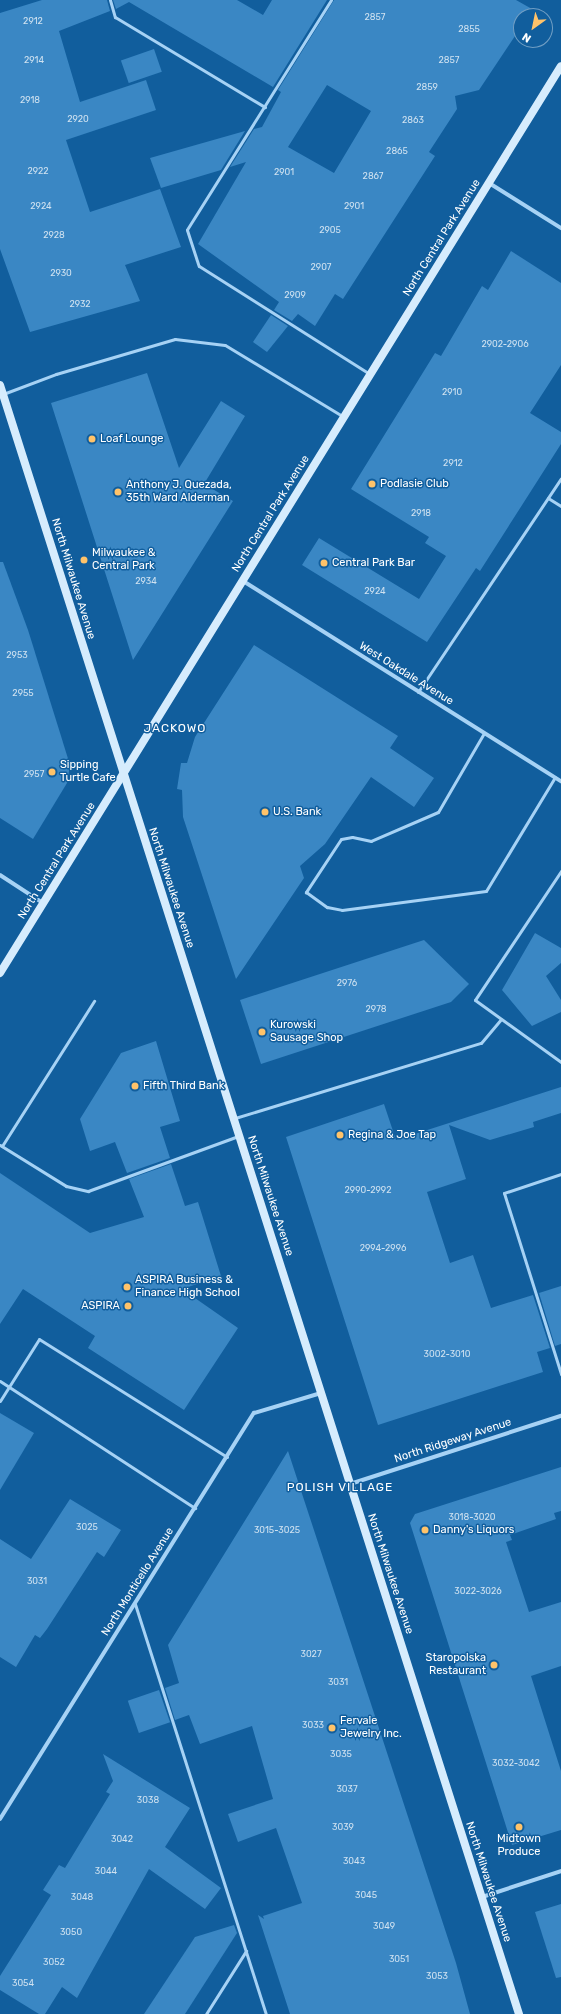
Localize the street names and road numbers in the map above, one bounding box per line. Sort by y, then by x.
street label: North Central Park Avenue [400,177,484,299]
street label: North Central Park Avenue [229,453,313,575]
street label: North Milwaukee Avenue [48,517,98,641]
street label: West Oakdale Avenue [356,640,456,708]
street label: North Central Park Avenue [15,800,99,922]
street label: North Milwaukee Avenue [145,826,197,950]
street label: North Milwaukee Avenue [244,1134,296,1258]
street label: North Ridgeway Avenue [393,1416,513,1466]
street label: North Milwaukee Avenue [364,1512,416,1636]
street label: North Monticello Avenue [99,1525,177,1639]
street label: North Milwaukee Avenue [462,1820,514,1944]

